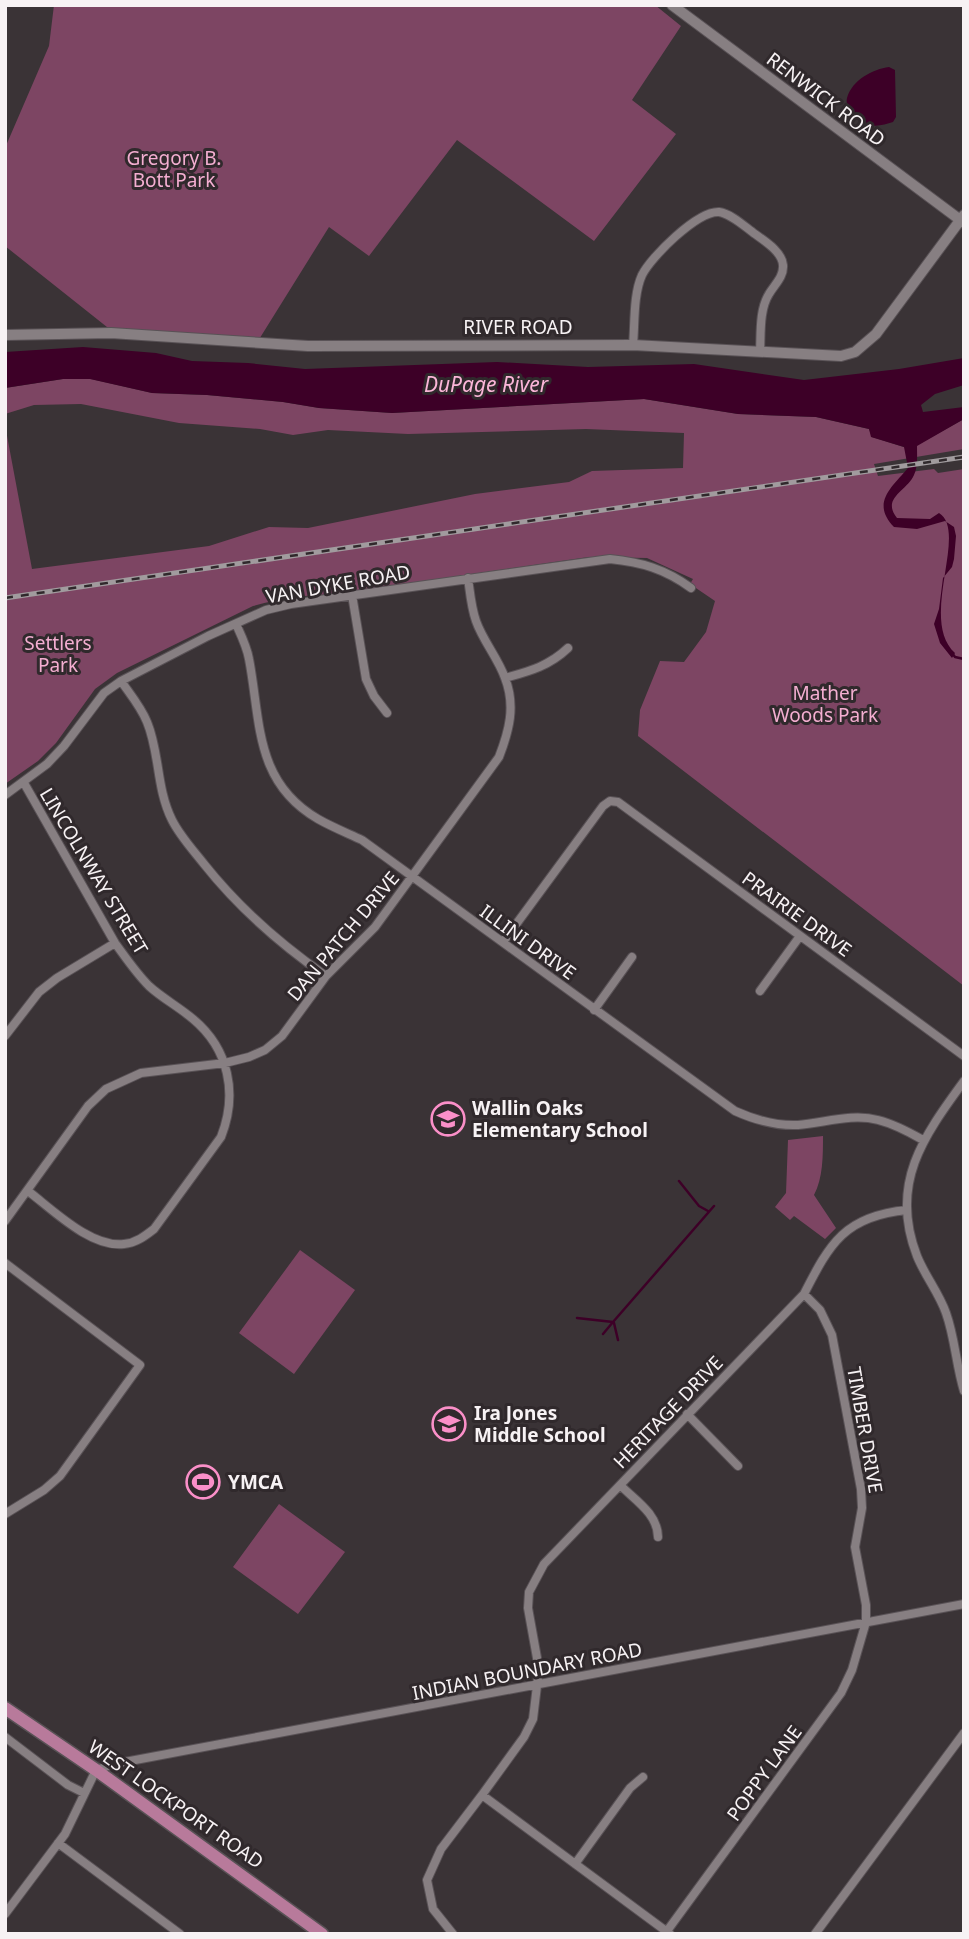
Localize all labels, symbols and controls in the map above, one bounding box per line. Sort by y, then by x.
street label: RENWICK ROAD [761,46,891,152]
park label: Gregory B. Bott Park [127,145,221,193]
street label: RIVER ROAD [463,314,573,340]
water label: DuPage River [424,370,550,398]
street label: VAN DYKE ROAD [264,559,412,609]
park label: Settlers Park [24,630,92,678]
park label: Mather Woods Park [772,680,878,728]
street label: LINCOLNWAY STREET [34,783,154,959]
street label: PRAIRIE DRIVE [737,865,857,963]
street label: DAN PATCH DRIVE [281,866,405,1006]
street label: ILLINI DRIVE [475,898,581,986]
place label: Wallin Oaks Elementary School [472,1095,648,1143]
school or university icon: Wallin Oaks Elementary School [429,1100,467,1138]
street label: HERITAGE DRIVE [607,1350,729,1474]
street label: TIMBER DRIVE [841,1365,889,1495]
place label: Ira Jones Middle School [474,1400,606,1448]
school or university icon: Ira Jones Middle School [430,1405,468,1443]
sports icon: YMCA [184,1463,222,1501]
place label: YMCA [228,1469,284,1495]
street label: INDIAN BOUNDARY ROAD [410,1636,644,1706]
street label: POPPY LANE [721,1720,807,1826]
street label: WEST LOCKPORT ROAD [83,1734,269,1874]

